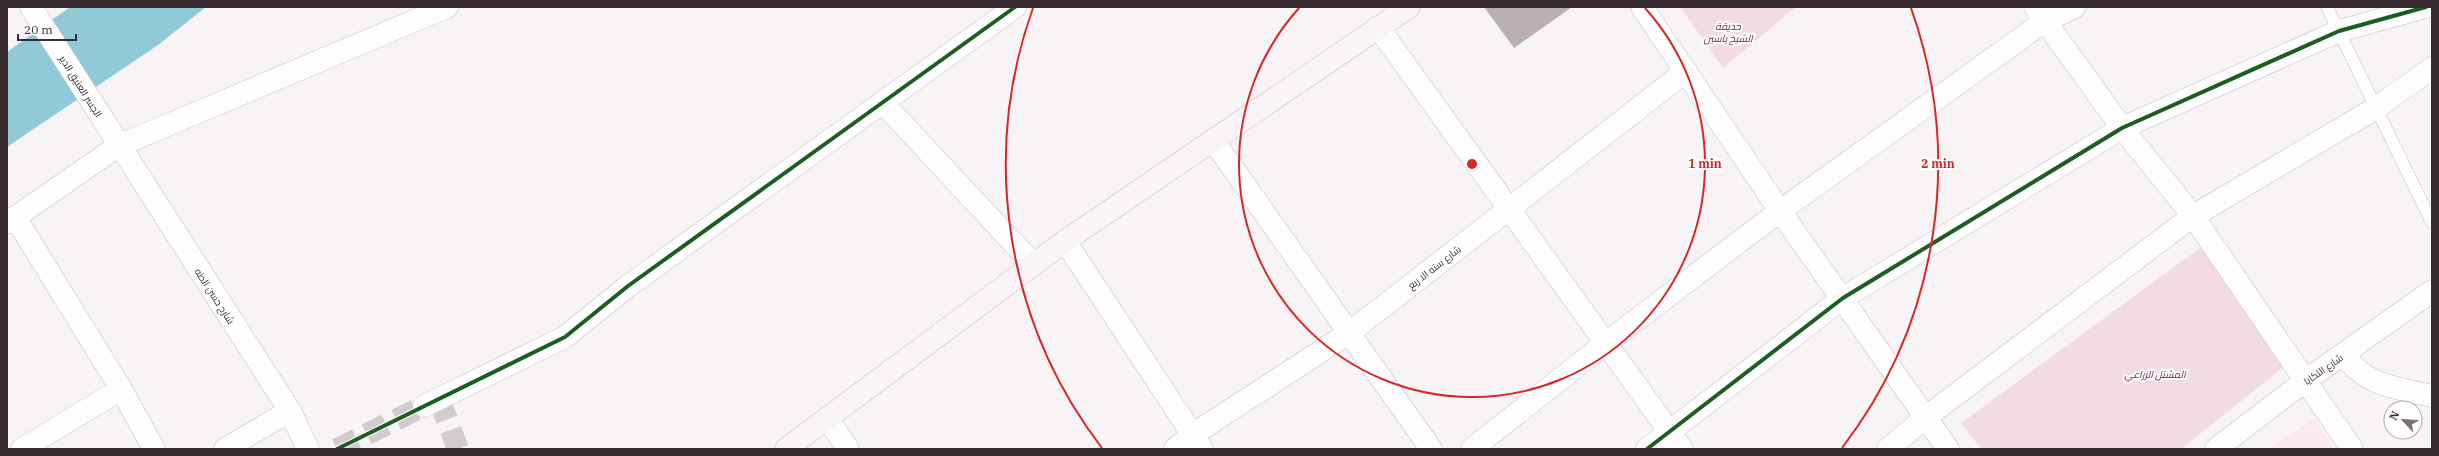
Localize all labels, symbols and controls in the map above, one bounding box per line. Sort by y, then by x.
scale bar [18,16,76,42]
park label: حديقة الشيخ ياسين [1703,20,1754,46]
text: 20 m [24,22,53,37]
street label: الجسر العتيق الدير [56,52,105,120]
text: 1 min [1688,156,1722,171]
text: 2 min [1921,156,1955,171]
centre of rings [1465,157,1479,171]
street label: شارع سته الا ربع [1405,243,1464,292]
street label: شارح حسن الطه [192,266,237,327]
street label: شارع التكايا [2301,351,2346,388]
park label: المشتل الزراعي [2124,368,2187,383]
north arrow [2383,400,2423,440]
text: N [2386,408,2402,423]

